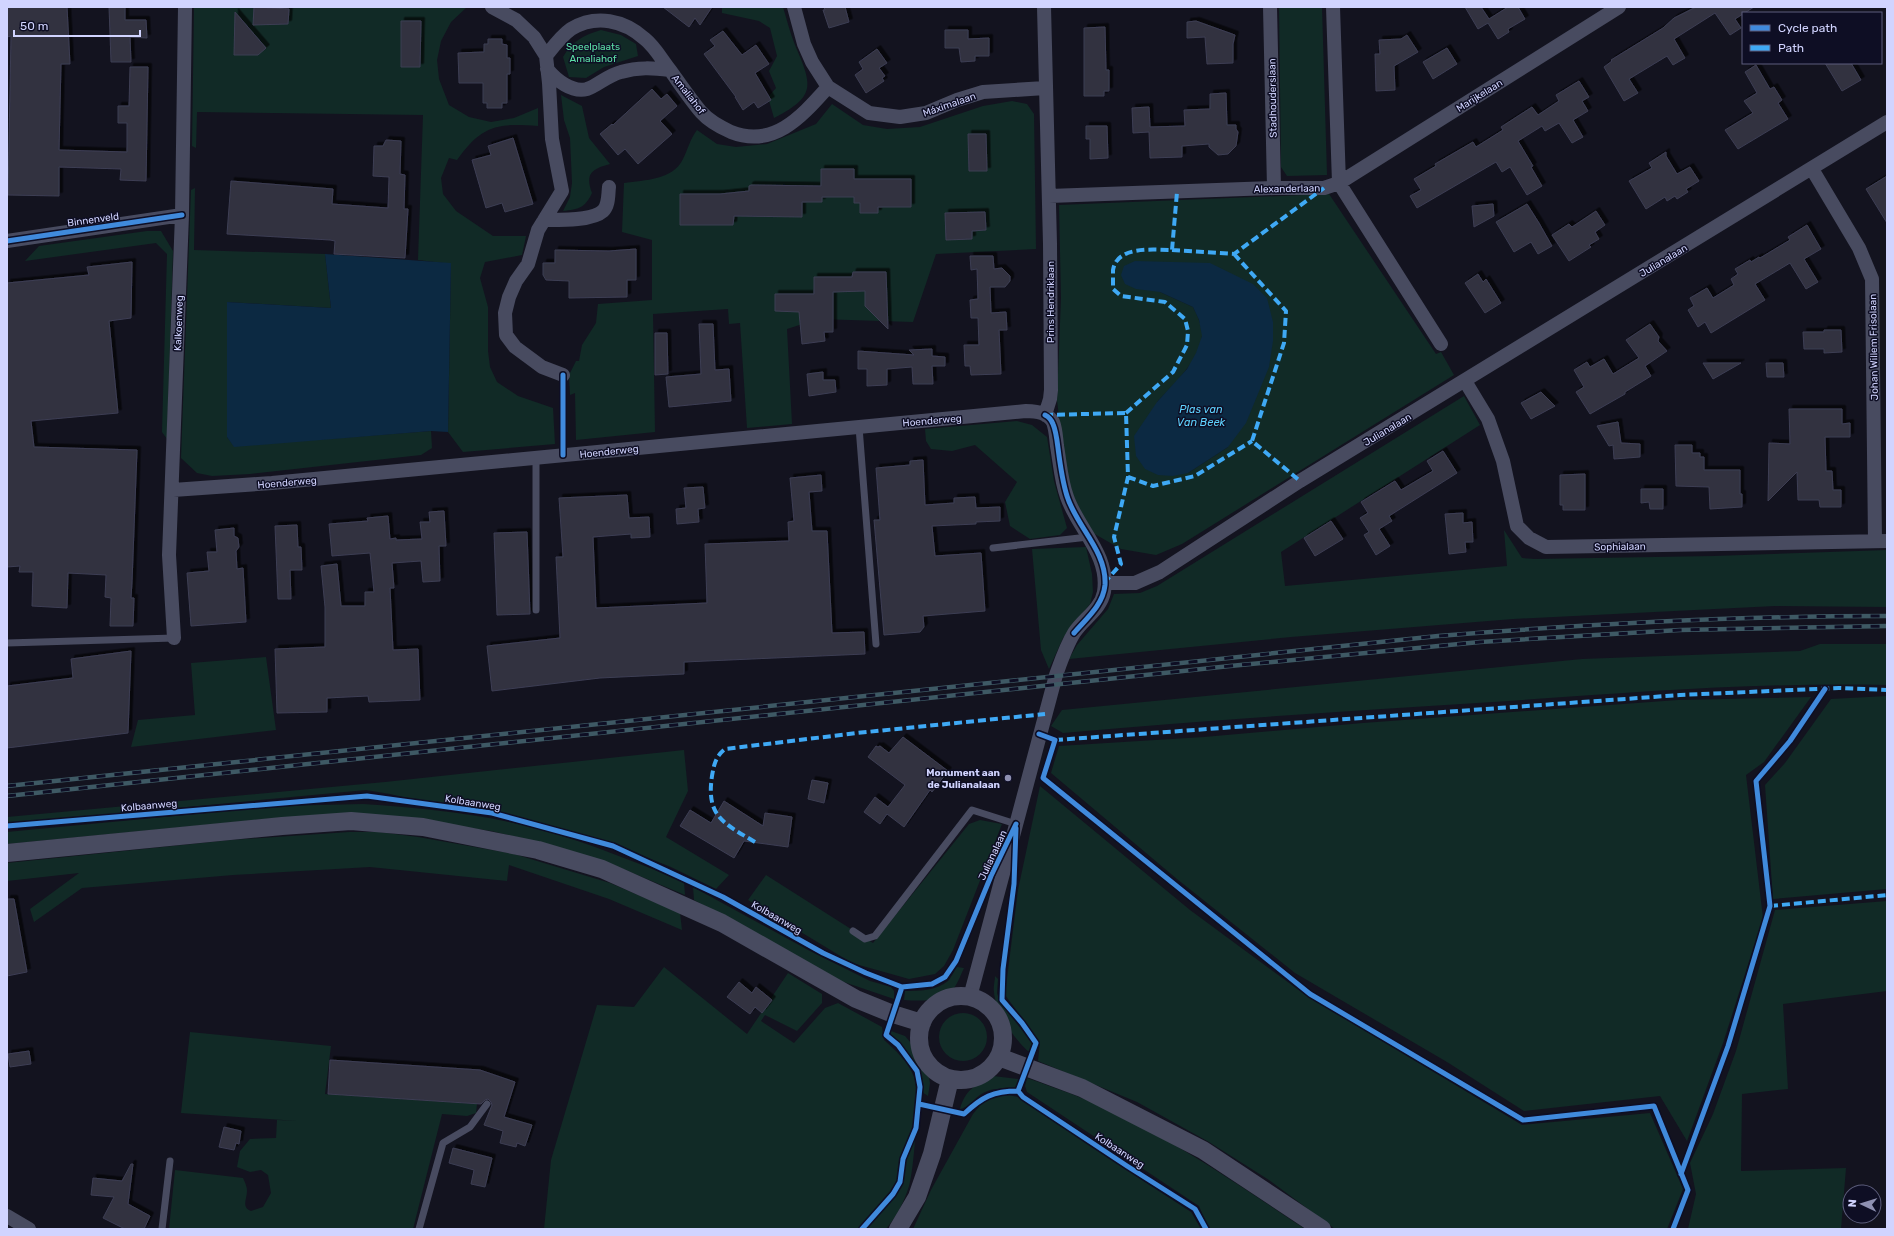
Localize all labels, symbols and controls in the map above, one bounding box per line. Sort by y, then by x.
scale bar [14,12,140,38]
legend [1742,12,1882,64]
text: 50 m [20,19,48,33]
text: Cycle path [1778,21,1837,35]
park label: Speelplaats Amaliahof [566,41,620,65]
text: Path [1778,41,1804,55]
street label: Stadhouderslaan [1266,58,1280,138]
street label: Amaliahof [669,72,708,117]
street label: Marijkelaan [1454,77,1505,115]
street label: Máximalaan [921,90,977,120]
street label: Alexanderlaan [1254,182,1320,196]
street label: Binnenveld [67,210,120,230]
street label: Julianalaan [1637,242,1690,280]
street label: Prins Hendriklaan [1045,261,1057,343]
street label: Johan Willem Frisolaan [1867,294,1881,400]
street label: Kalkoenweg [172,295,186,351]
water label: Plas van Van Beek [1177,403,1226,429]
street label: Julianalaan [1361,411,1414,449]
street label: Hoenderweg [902,412,962,430]
street label: Hoenderweg [579,443,639,461]
street label: Hoenderweg [257,474,317,492]
street label: Sophialaan [1594,541,1646,553]
place label: Monument aan de Julianalaan [926,767,1000,791]
marker: Monument aan de Julianalaan [1003,773,1013,783]
street label: Kolbaanweg [444,793,502,813]
street label: Kolbaanweg [121,798,178,814]
street label: Julianalaan [976,829,1010,882]
street label: Kolbaanweg [749,899,804,937]
street label: Kolbaanweg [1093,1130,1146,1171]
north arrow [1842,1184,1882,1224]
text: N [1846,1199,1859,1208]

